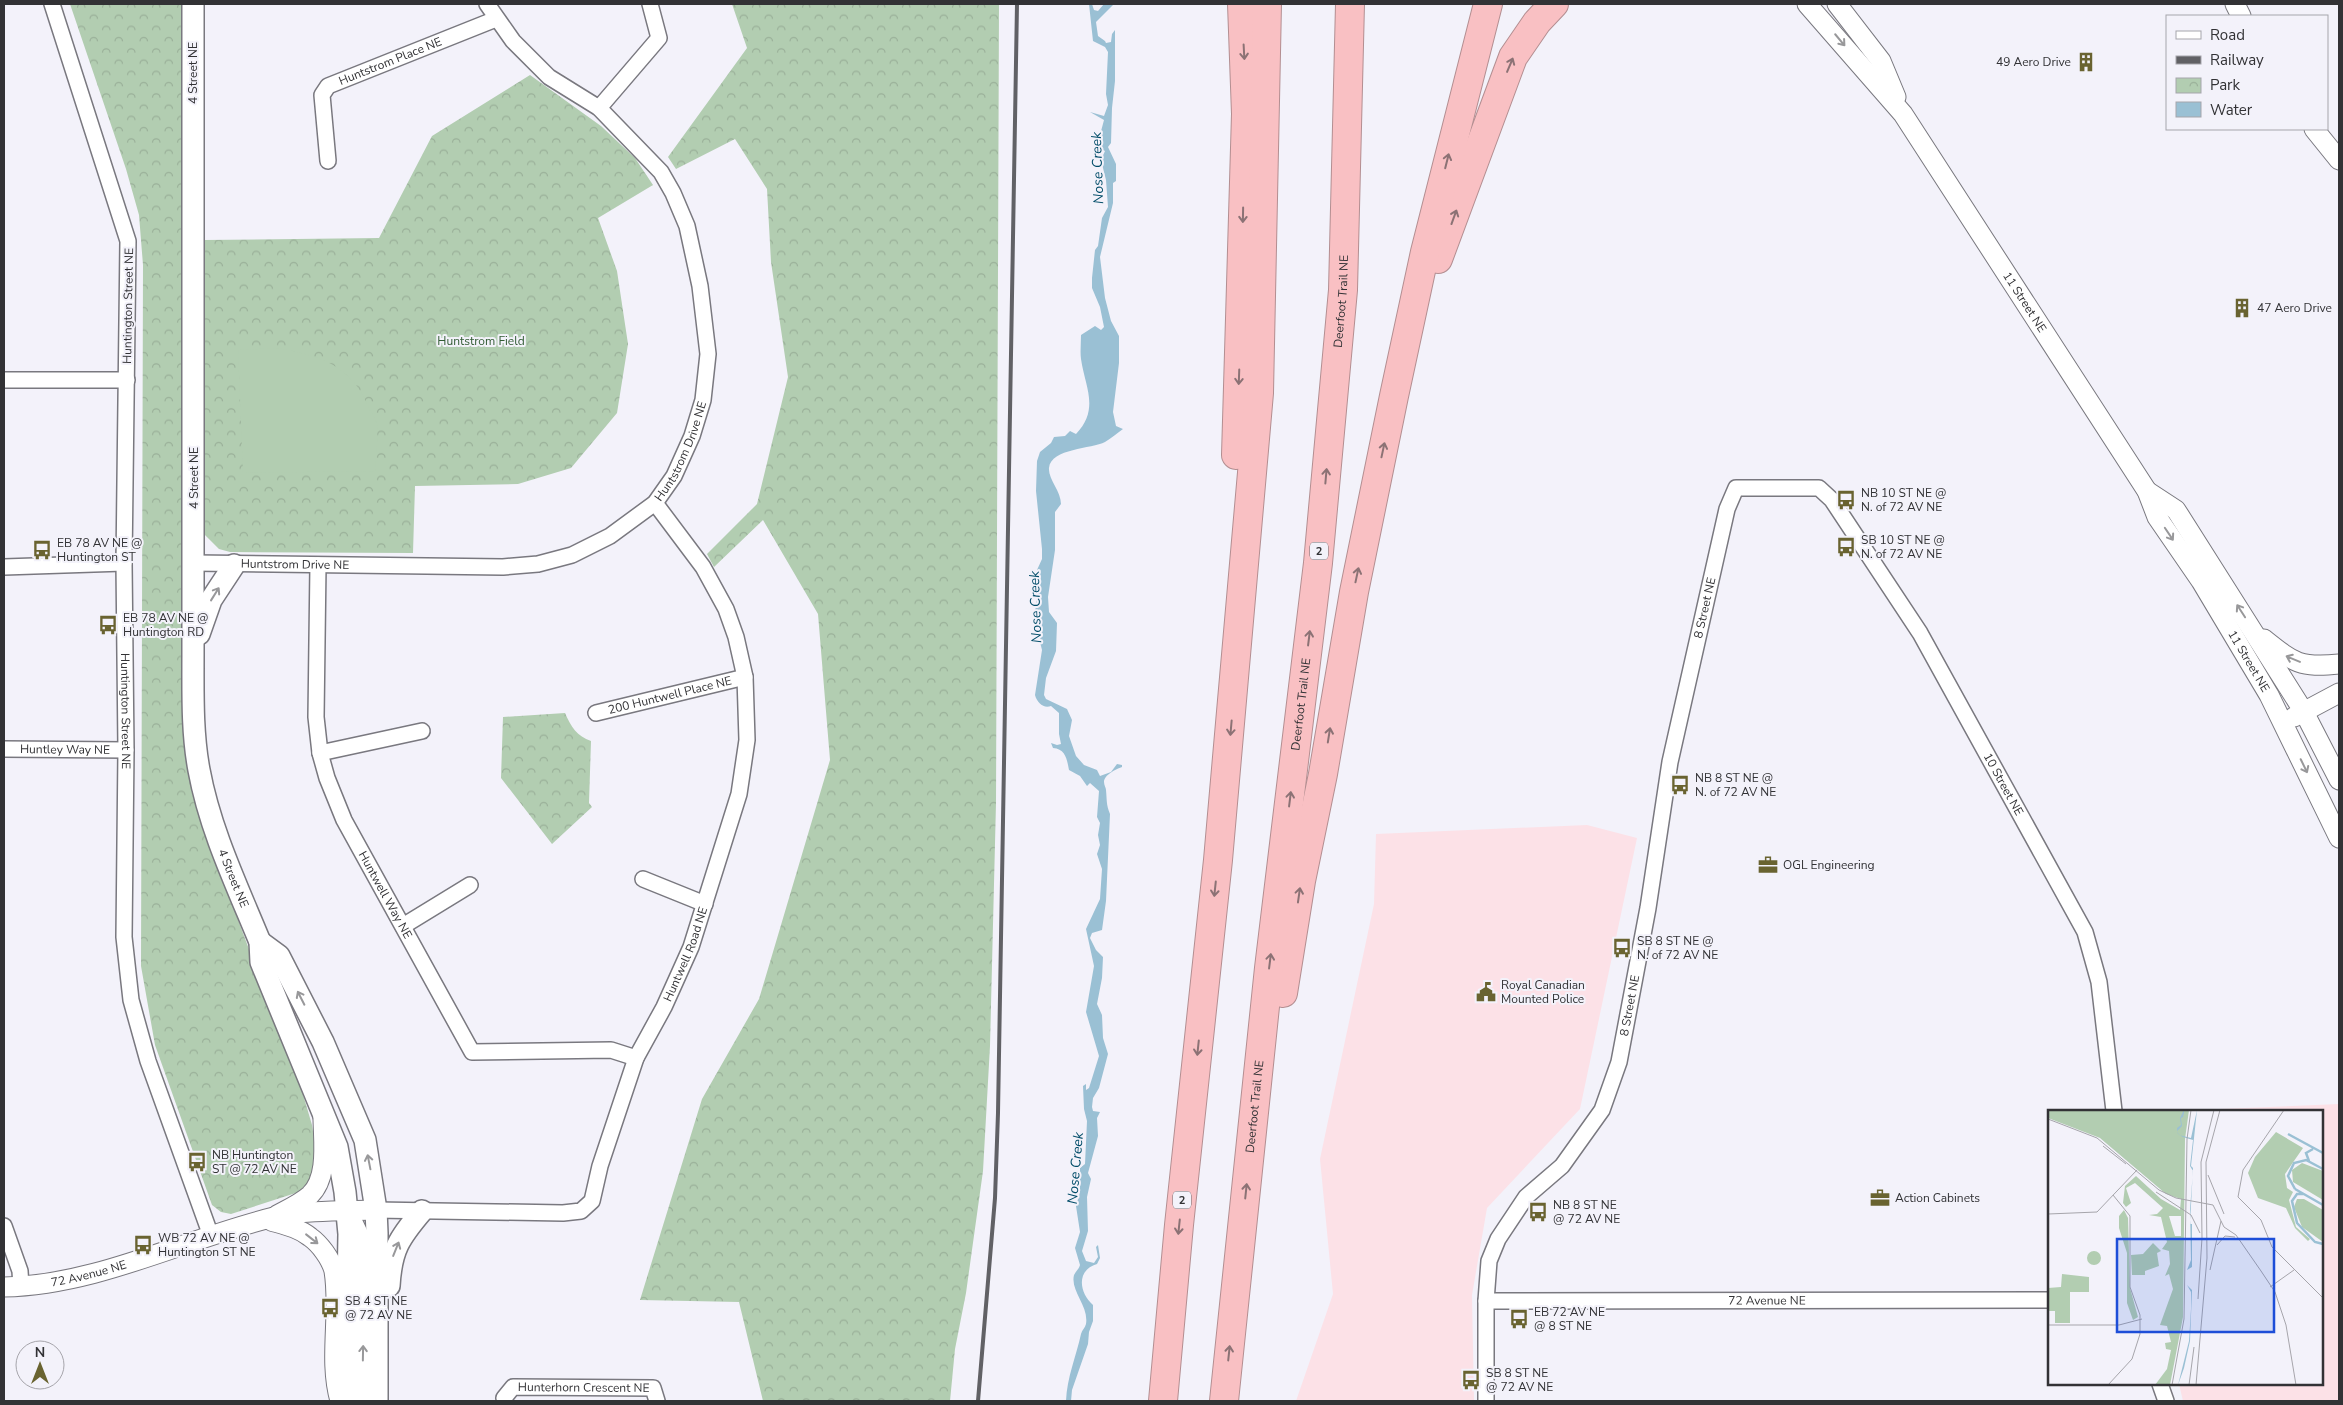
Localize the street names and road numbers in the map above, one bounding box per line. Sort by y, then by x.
street label: Huntstrom Place NE [336,34,444,89]
street label: 4 Street NE [185,42,201,104]
street label: Huntington Street NE [119,248,137,364]
street label: Deerfoot Trail NE [1330,255,1352,348]
street label: 11 Street NE [1999,269,2050,335]
street label: Huntstrom Drive NE [651,399,710,504]
street label: 4 Street NE [186,447,202,509]
road number: 2 [1310,542,1328,560]
street label: Huntstrom Drive NE [241,556,349,573]
street label: 8 Street NE [1690,576,1719,640]
street label: 11 Street NE [2224,627,2273,695]
street label: Huntington Street NE [117,653,134,769]
street label: Deerfoot Trail NE [1287,657,1314,751]
street label: 200 Huntwell Place NE [606,673,733,718]
street label: Huntley Way NE [20,741,110,758]
street label: 10 Street NE [1980,750,2027,818]
street label: 4 Street NE [214,846,253,910]
street label: Huntwell Way NE [355,848,416,941]
street label: Huntwell Road NE [659,905,711,1004]
street label: 8 Street NE [1616,974,1643,1038]
street label: Deerfoot Trail NE [1242,1059,1267,1154]
road number: 2 [1173,1192,1191,1208]
street label: 72 Avenue NE [50,1256,128,1290]
street label: 72 Avenue NE [1728,1292,1806,1309]
street label: Hunterhorn Crescent NE [518,1379,649,1396]

